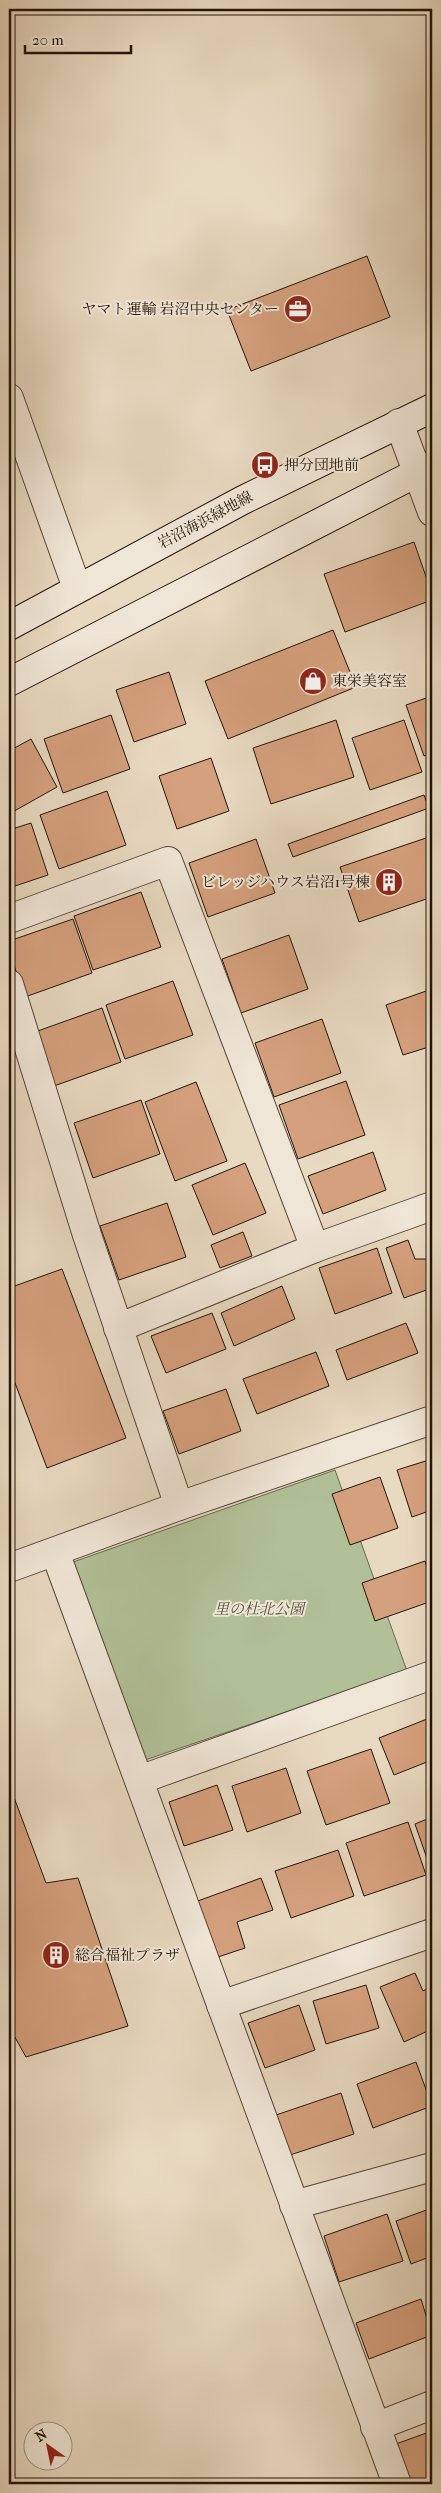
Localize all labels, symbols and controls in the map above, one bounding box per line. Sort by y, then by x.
scale bar [25,22,131,54]
text: 20 m [32,31,64,49]
office icon: ヤマト運輸 岩沼中央センター [283,294,313,324]
place label: ヤマト運輸 岩沼中央センター [81,300,279,318]
bus stop icon: 押分団地前 [250,450,280,480]
place label: 押分団地前 [284,456,359,474]
street label: 岩沼海浜緑地線 [154,487,256,553]
shop icon: 東栄美容室 [298,666,328,696]
place label: 東栄美容室 [332,672,407,690]
building icon: ビレッジハウス岩沼1号棟 [374,867,404,897]
place label: ビレッジハウス岩沼1号棟 [201,873,370,891]
park label: 里の杜北公園 [214,1600,307,1618]
building icon: 総合福祉プラザ [41,1940,71,1970]
place label: 総合福祉プラザ [75,1946,180,1964]
north arrow [22,2420,72,2470]
text: N [32,2425,51,2446]

